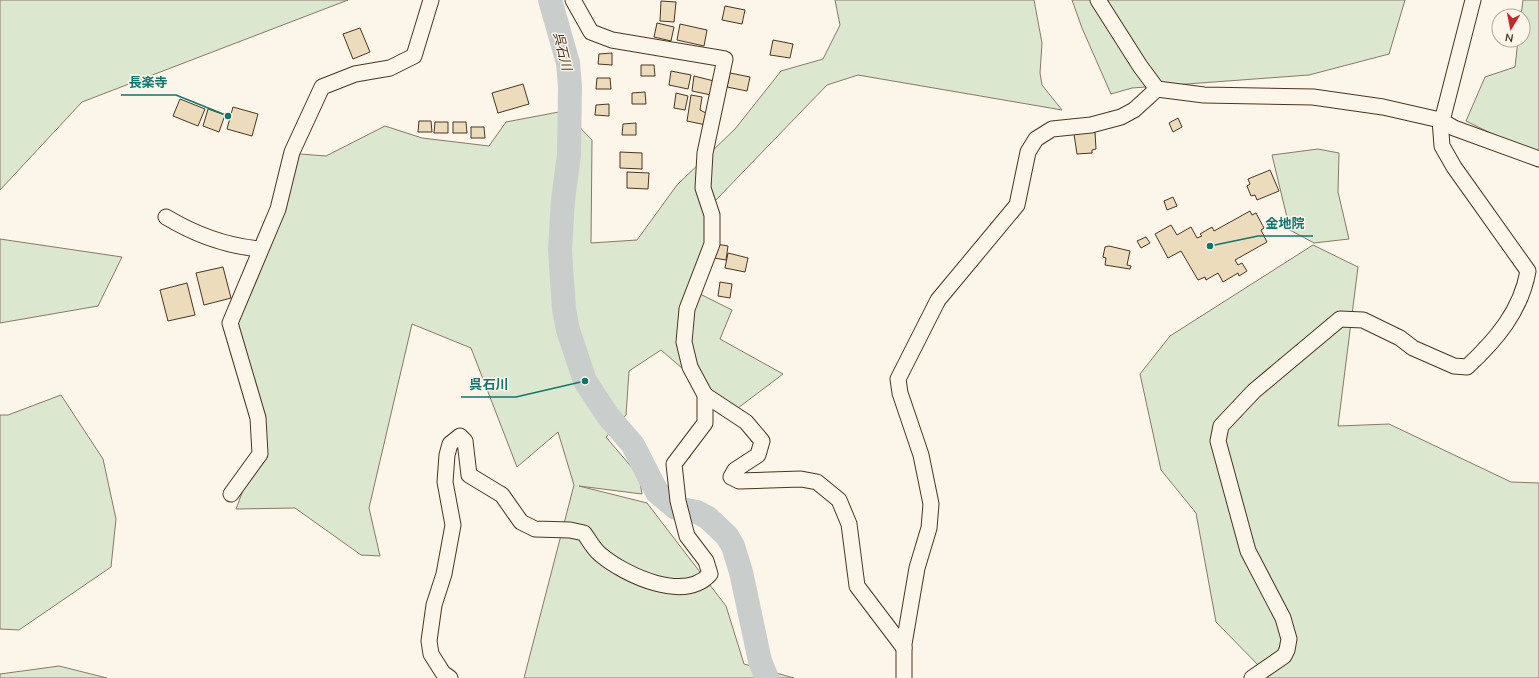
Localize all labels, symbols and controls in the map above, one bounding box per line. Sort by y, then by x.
north arrow [1491,8,1531,48]
water label: 呉石川 [551,30,576,74]
text: N [1504,30,1515,45]
callout: 長楽寺 [121,70,176,95]
text: 長楽寺 [128,74,168,90]
callout: 金地院 [1258,211,1313,236]
text: 金地院 [1265,215,1305,231]
callout: 呉石川 [461,372,516,397]
text: 呉石川 [469,376,509,392]

